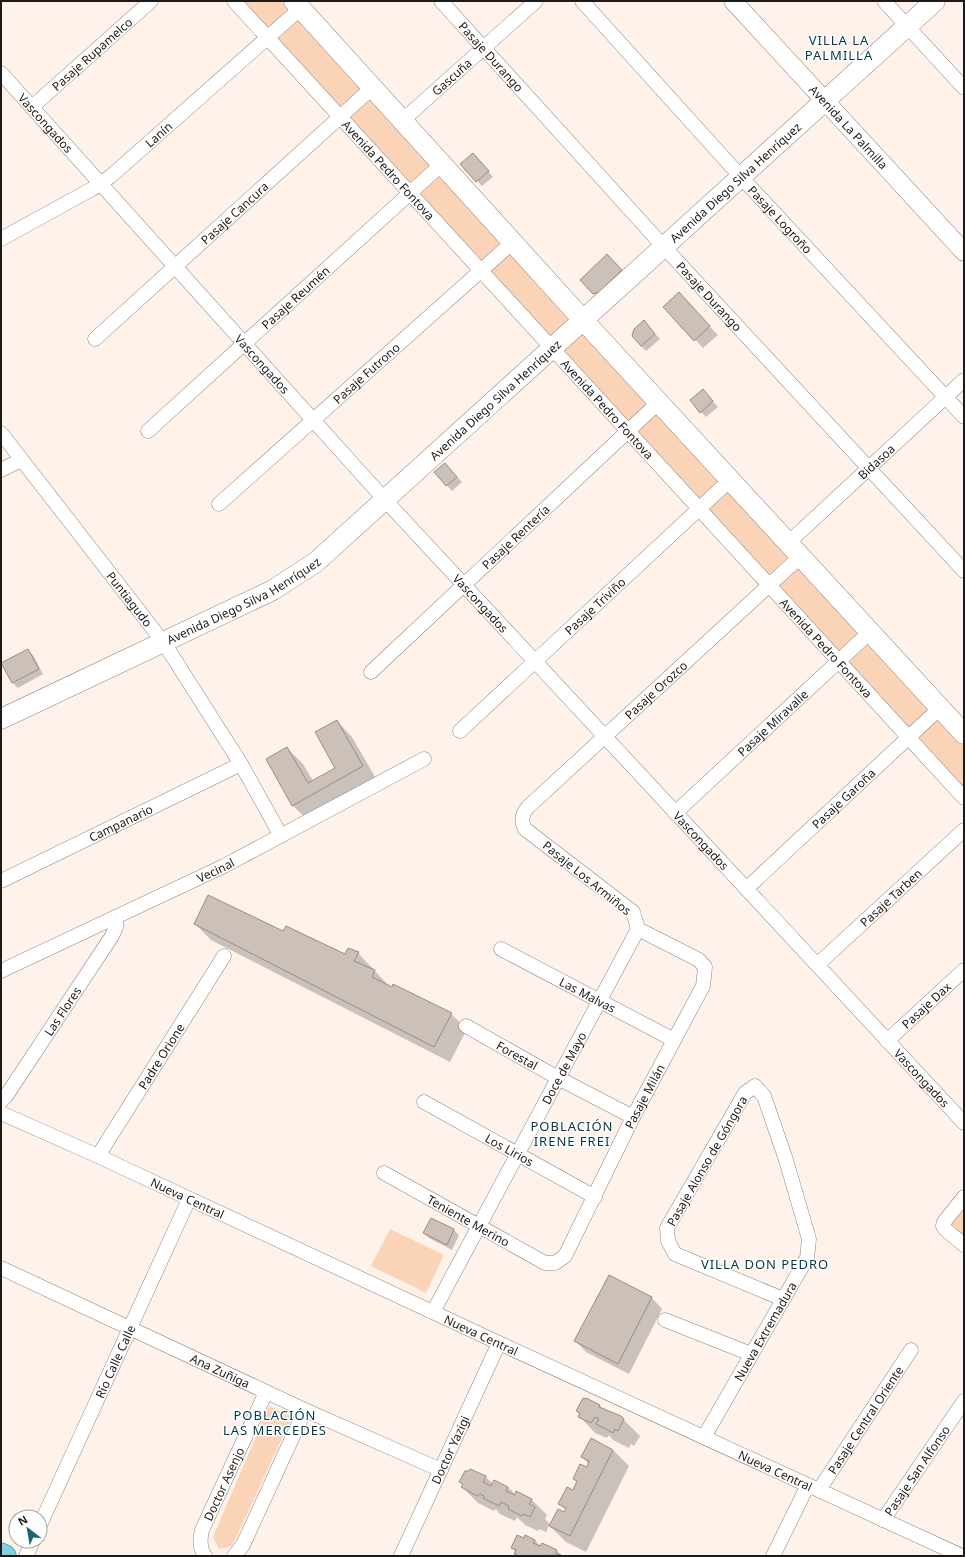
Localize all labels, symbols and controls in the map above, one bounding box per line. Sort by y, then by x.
street label: Pasaje Rupamelco [48,13,136,94]
street label: Pasaje Durango [455,18,528,95]
district label: VILLA LA PALMILLA [805,31,873,64]
street label: Gascuña [428,54,475,99]
street label: Avenida La Palmilla [806,81,892,173]
street label: Vascongados [15,89,77,156]
street label: Avenida Pedro Fontova [338,116,439,224]
street label: Lanín [141,118,176,151]
street label: Avenida Diego Silva Henríquez [666,118,805,246]
street label: Pasaje Cancura [197,178,272,248]
street label: Pasaje Logroño [744,182,816,257]
street label: Pasaje Durango [673,258,746,335]
street label: Pasaje Reumén [258,262,333,333]
street label: Vascongados [231,330,294,397]
street label: Avenida Diego Silva Henríquez [426,335,565,464]
street label: Pasaje Futrono [329,339,403,407]
street label: Avenida Pedro Fontova [557,355,658,462]
street label: Bidasoa [854,440,898,483]
street label: Pasaje Rentería [478,501,553,573]
street label: Avenida Diego Silva Henríquez [164,553,325,648]
street label: Puntiagudo [103,568,157,630]
street label: Vascongados [449,570,513,636]
street label: Pasaje Triviño [561,573,629,638]
street label: Avenida Pedro Fontova [776,594,877,701]
street label: Pasaje Orozco [621,657,691,723]
street label: Pasaje Miravalle [733,685,812,760]
street label: Pasaje Garoña [808,764,879,832]
street label: Campanario [86,800,155,846]
street label: Vascongados [670,807,733,874]
street label: Pasaje Los Armiños [539,837,635,919]
street label: Vecinal [194,854,237,886]
street label: Pasaje Tarben [856,865,925,930]
street label: Las Malvas [557,973,619,1017]
street label: Pasaje Dax [898,978,955,1032]
street label: Las Flores [40,983,85,1039]
street label: Padre Orione [134,1020,188,1092]
street label: Doce de Mayo [537,1028,590,1107]
street label: Forestal [494,1037,541,1073]
street label: Vascongados [890,1045,954,1111]
street label: Pasaje Milán [620,1061,668,1131]
street label: Pasaje Alonso de Góngora [663,1093,751,1229]
district label: POBLACIÓN IRENE FREI [531,1117,613,1150]
street label: Los Lirios [482,1129,537,1170]
street label: Nueva Central [148,1173,227,1222]
street label: Teniente Merino [424,1190,513,1250]
district label: VILLA DON PEDRO [701,1255,829,1273]
street label: Nueva Extremadura [730,1278,800,1384]
street label: Nueva Central [442,1310,521,1359]
street label: Río Calle Calle [91,1322,139,1401]
street label: Ana Zuñiga [188,1349,253,1392]
street label: Pasaje Central Oriente [823,1362,907,1477]
district label: POBLACIÓN LAS MERCEDES [223,1406,327,1439]
street label: Doctor Yazigi [427,1413,473,1487]
street label: Pasaje San Alfonso [880,1422,954,1519]
street label: Doctor Asenjo [199,1444,248,1523]
street label: Nueva Central [736,1446,815,1495]
north arrow [8,1509,48,1549]
text: N [15,1511,30,1529]

